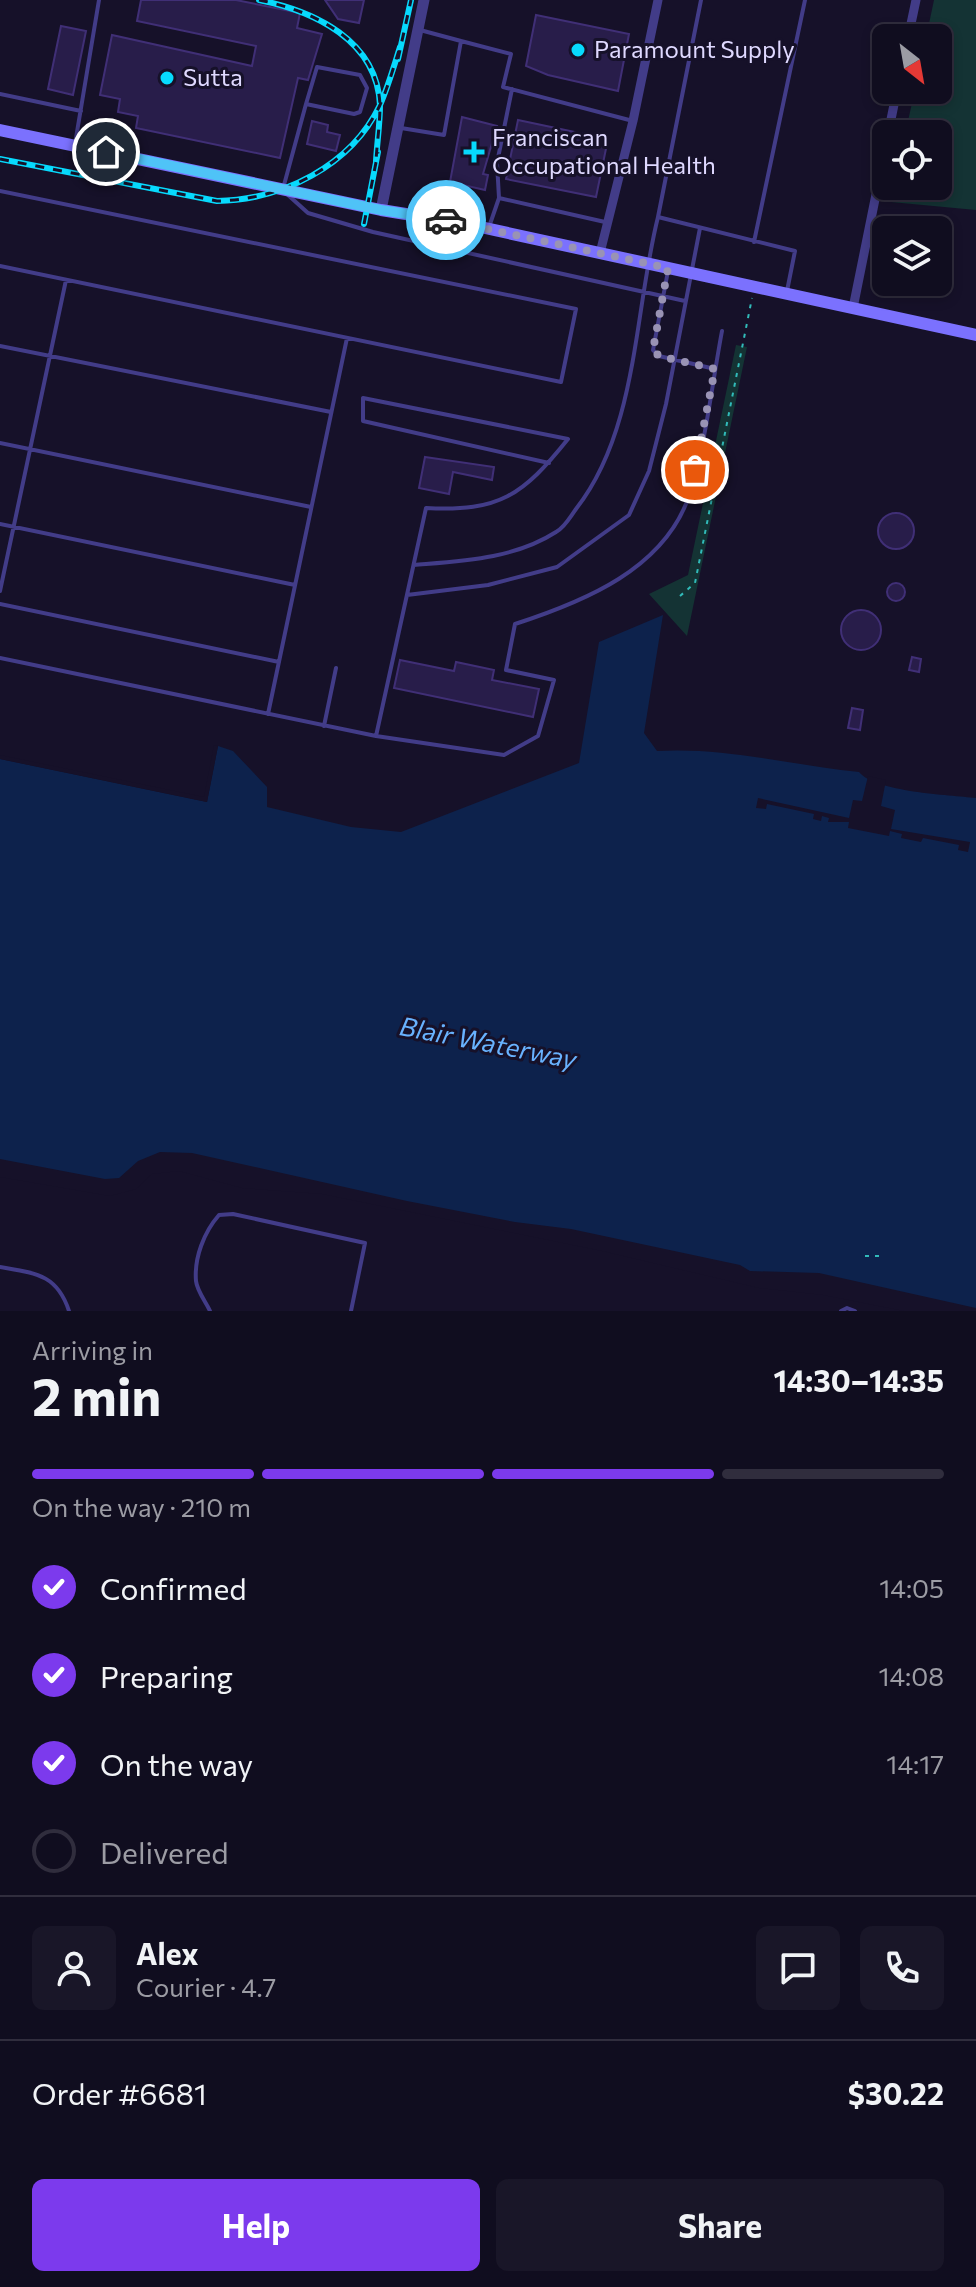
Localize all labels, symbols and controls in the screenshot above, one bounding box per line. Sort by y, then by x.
north arrow [872,24,952,104]
map controls [872,24,952,296]
place label: Paramount Supply [594,34,795,63]
marker: Paramount Supply [569,41,587,59]
place label: Sutta [183,62,243,91]
marker: Sutta [158,69,176,87]
pin [72,118,140,186]
button: locate [872,120,952,200]
place label: Franciscan Occupational Health [492,122,716,179]
icon: home [84,130,128,174]
marker: Franciscan Occupational Health [463,141,485,163]
courier [406,180,486,260]
icon: car [424,198,468,242]
button: layers [872,216,952,296]
pin [661,436,729,504]
icon: bag [673,448,717,492]
water label: Blair Waterway [397,1009,581,1074]
text: Arriving in [32,1334,153,1365]
text: 14:30–14:35 [773,1361,944,1398]
text: 2 min [32,1363,161,1427]
text: On the way · 210 m [32,1491,251,1522]
icon: check [32,1565,76,1609]
text: Confirmed [100,1569,247,1606]
text: 14:05 [879,1572,944,1603]
icon: check [32,1653,76,1697]
text: Preparing [100,1657,233,1694]
text: 14:08 [878,1660,944,1691]
icon: check [32,1741,76,1785]
text: On the way [100,1745,253,1782]
text: 14:17 [886,1748,944,1779]
text: Delivered [100,1833,229,1870]
button: person [32,1926,116,2010]
button: chat [756,1926,840,2010]
button: phone [860,1926,944,2010]
text: Alex [136,1934,199,1971]
text: Courier · 4.7 [136,1971,276,2002]
text: Order #6681 [32,2074,207,2111]
text: $30.22 [848,2074,944,2111]
button: Help [32,2179,480,2271]
button: Share [496,2179,944,2271]

